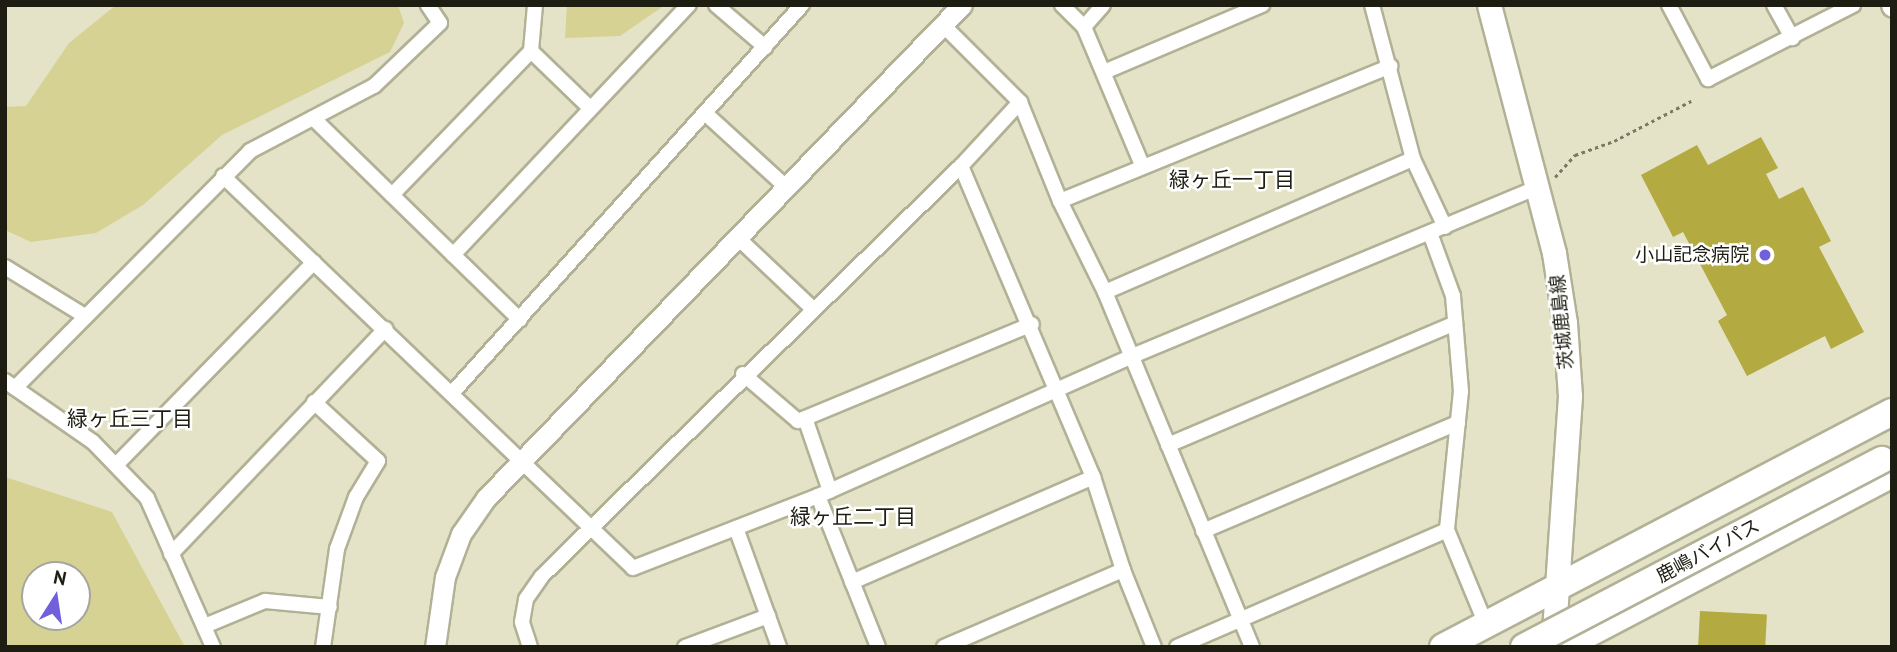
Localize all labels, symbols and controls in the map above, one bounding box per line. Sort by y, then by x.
district label: 緑ヶ丘一丁目 [1169,167,1295,193]
place label: 小山記念病院 [1635,244,1749,266]
marker: 小山記念病院 [1755,245,1775,265]
street label: 茨城鹿島線 [1546,274,1578,370]
district label: 緑ヶ丘三丁目 [67,406,193,432]
district label: 緑ヶ丘二丁目 [790,504,916,530]
street label: 鹿嶋バイパス [1652,514,1764,588]
north arrow [21,561,91,631]
text: N [51,564,69,590]

